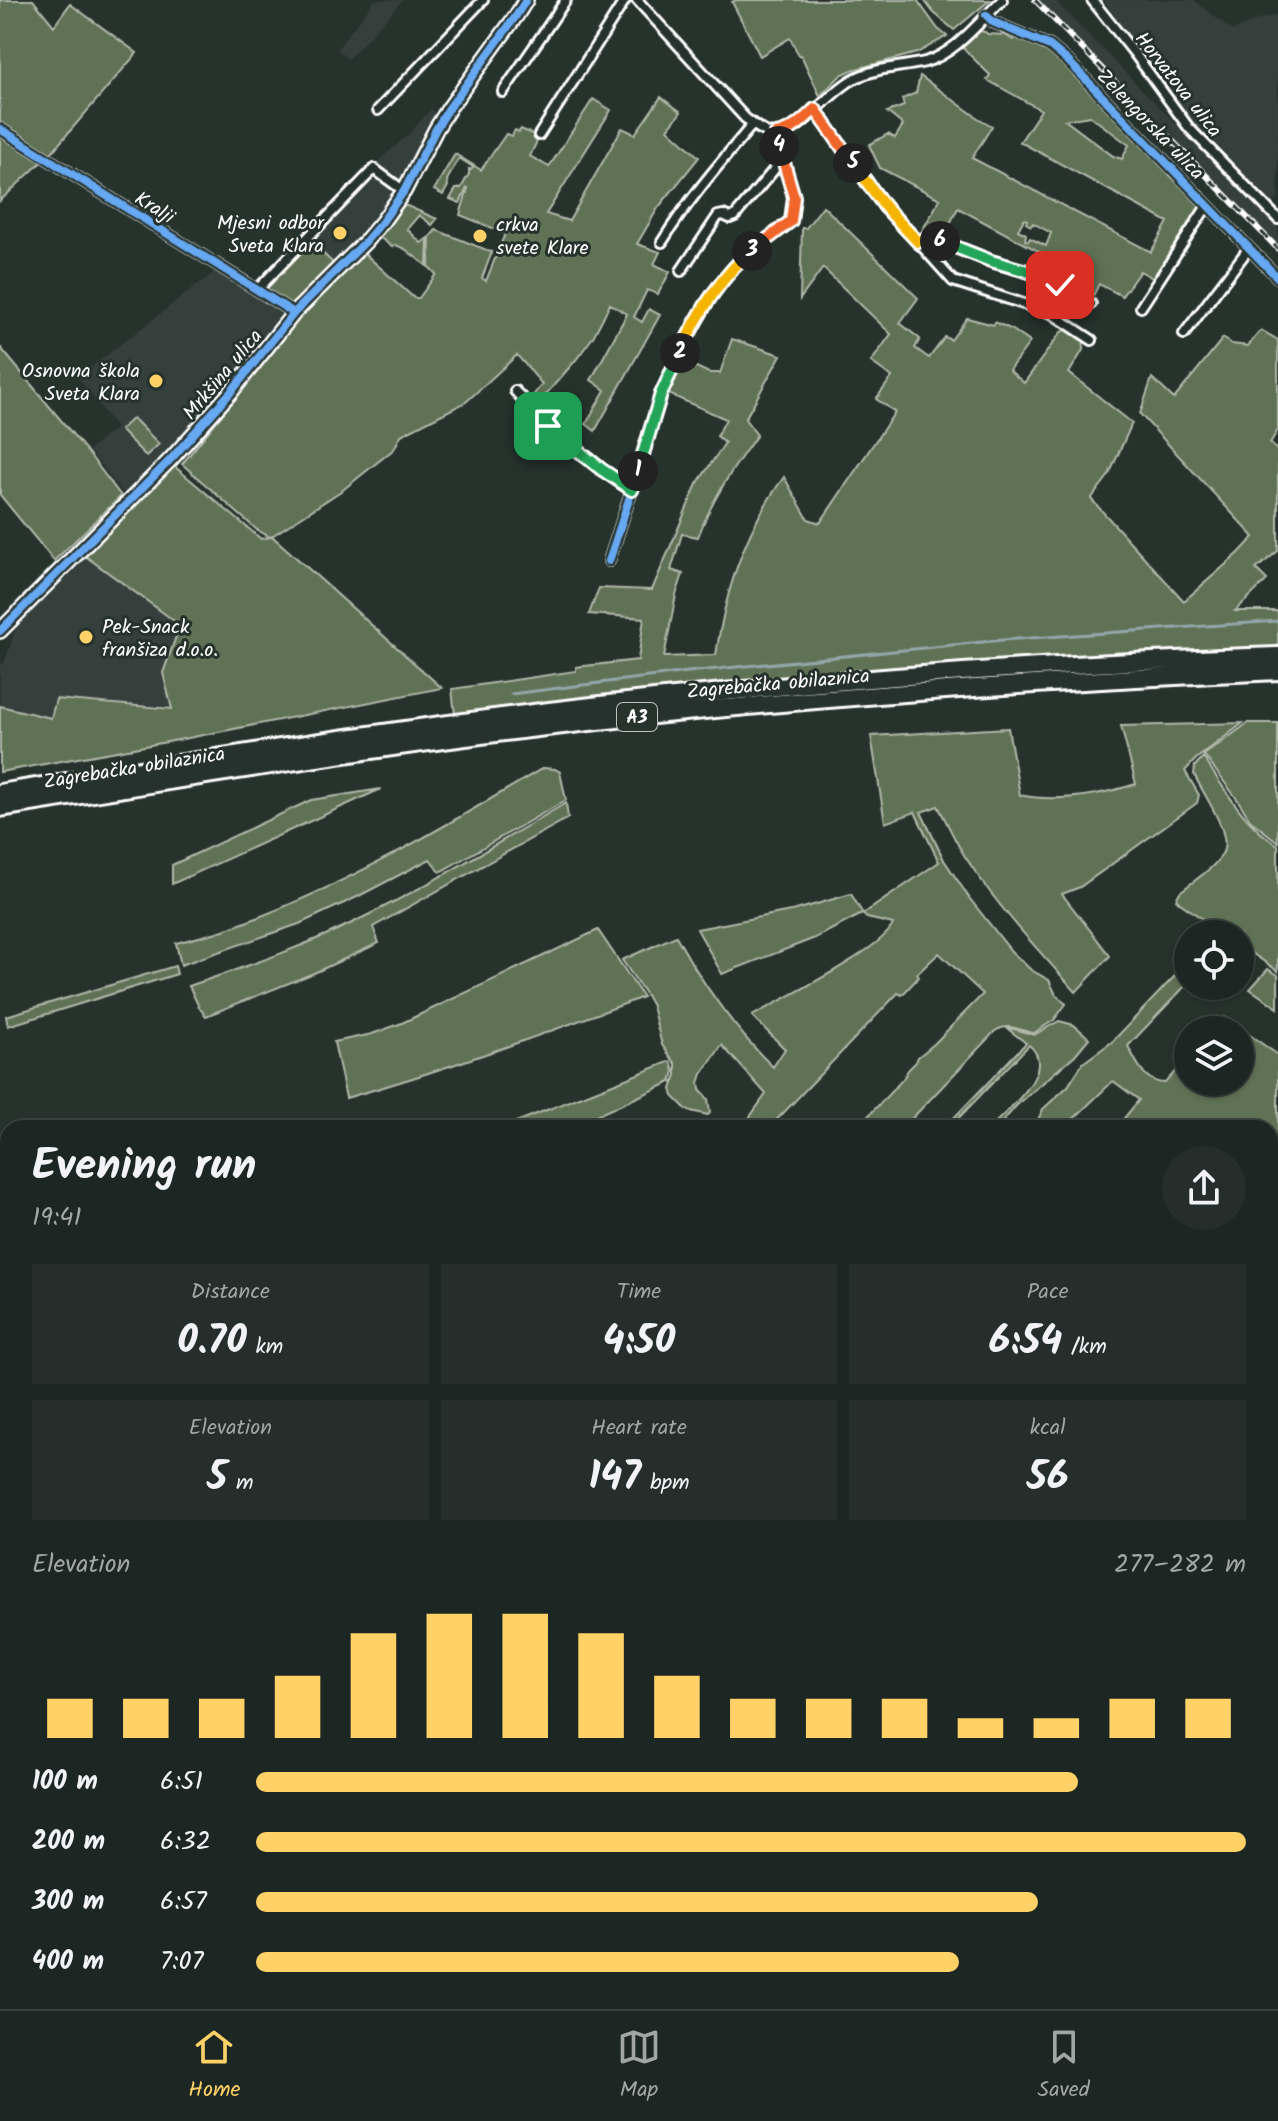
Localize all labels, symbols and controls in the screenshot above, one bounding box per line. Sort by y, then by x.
street label: Horvatova ulica [1126,25,1229,145]
street label: Zelengorska ulica [1088,62,1211,188]
pin: 4 [759,126,799,166]
text: 4 [773,128,785,163]
pin: 5 [833,143,873,183]
text: 5 [847,145,859,180]
street label: Kralji [127,184,182,234]
place label: Mjesni odbor Sveta Klara [217,208,325,263]
place label: crkva svete Klare [496,210,588,265]
pin: 6 [920,221,960,261]
text: 6 [934,223,946,258]
marker: Mjesni odbor Sveta Klara [331,224,349,242]
marker: crkva svete Klare [471,227,489,245]
pin: 3 [732,231,772,271]
text: 3 [746,233,758,268]
pin [1026,251,1094,319]
icon: check [1038,263,1082,307]
street label: Mrkšina ulica [176,323,271,428]
pin: 2 [660,333,700,373]
text: 2 [674,335,686,370]
place label: Osnovna škola Sveta Klara [22,356,140,411]
marker: Osnovna škola Sveta Klara [147,372,165,390]
pin [514,392,582,460]
icon: arrive [526,404,570,448]
pin: 1 [618,451,658,491]
text: 1 [635,453,641,488]
place label: Pek-Snack franšiza d.o.o. [102,612,218,667]
marker: Pek-Snack franšiza d.o.o. [77,628,95,646]
street label: Zagrebačka obilaznica [685,661,871,709]
road number: A3 [617,703,657,731]
street label: Zagrebačka obilaznica [41,739,227,799]
map controls [1174,920,1254,1096]
button: locate [1174,920,1254,1000]
button: layers [1174,1016,1254,1096]
text: Evening run [32,1132,256,1202]
button: share [1162,1146,1246,1230]
text: 19:41 [32,1197,82,1239]
text: Distance [191,1275,270,1310]
text: Time [617,1275,661,1310]
text: Pace [1027,1275,1069,1310]
text: 0.70 [177,1310,247,1374]
text: 4:50 [603,1310,675,1374]
text: 6:54 [989,1310,1062,1374]
text: km [247,1330,283,1365]
text: /km [1062,1330,1107,1365]
text: Elevation [189,1411,272,1446]
text: Heart rate [591,1411,687,1446]
text: kcal [1030,1411,1066,1446]
text: 5 [207,1446,227,1510]
text: 147 [588,1446,641,1510]
text: 56 [1027,1446,1069,1510]
text: m [227,1466,254,1501]
text: bpm [641,1466,690,1501]
text: Elevation [32,1544,130,1586]
text: 277–282 m [1114,1544,1246,1586]
text: 100 m [32,1761,98,1803]
text: 6:51 [160,1761,203,1803]
text: 200 m [32,1821,105,1863]
text: 6:32 [160,1821,211,1863]
text: 300 m [32,1881,104,1923]
text: 6:57 [160,1881,207,1923]
text: 400 m [32,1941,104,1983]
text: 7:07 [160,1941,203,1983]
tab: Home [188,2025,240,2108]
tab: Map [617,2025,661,2108]
tab: Saved [1038,2025,1090,2108]

